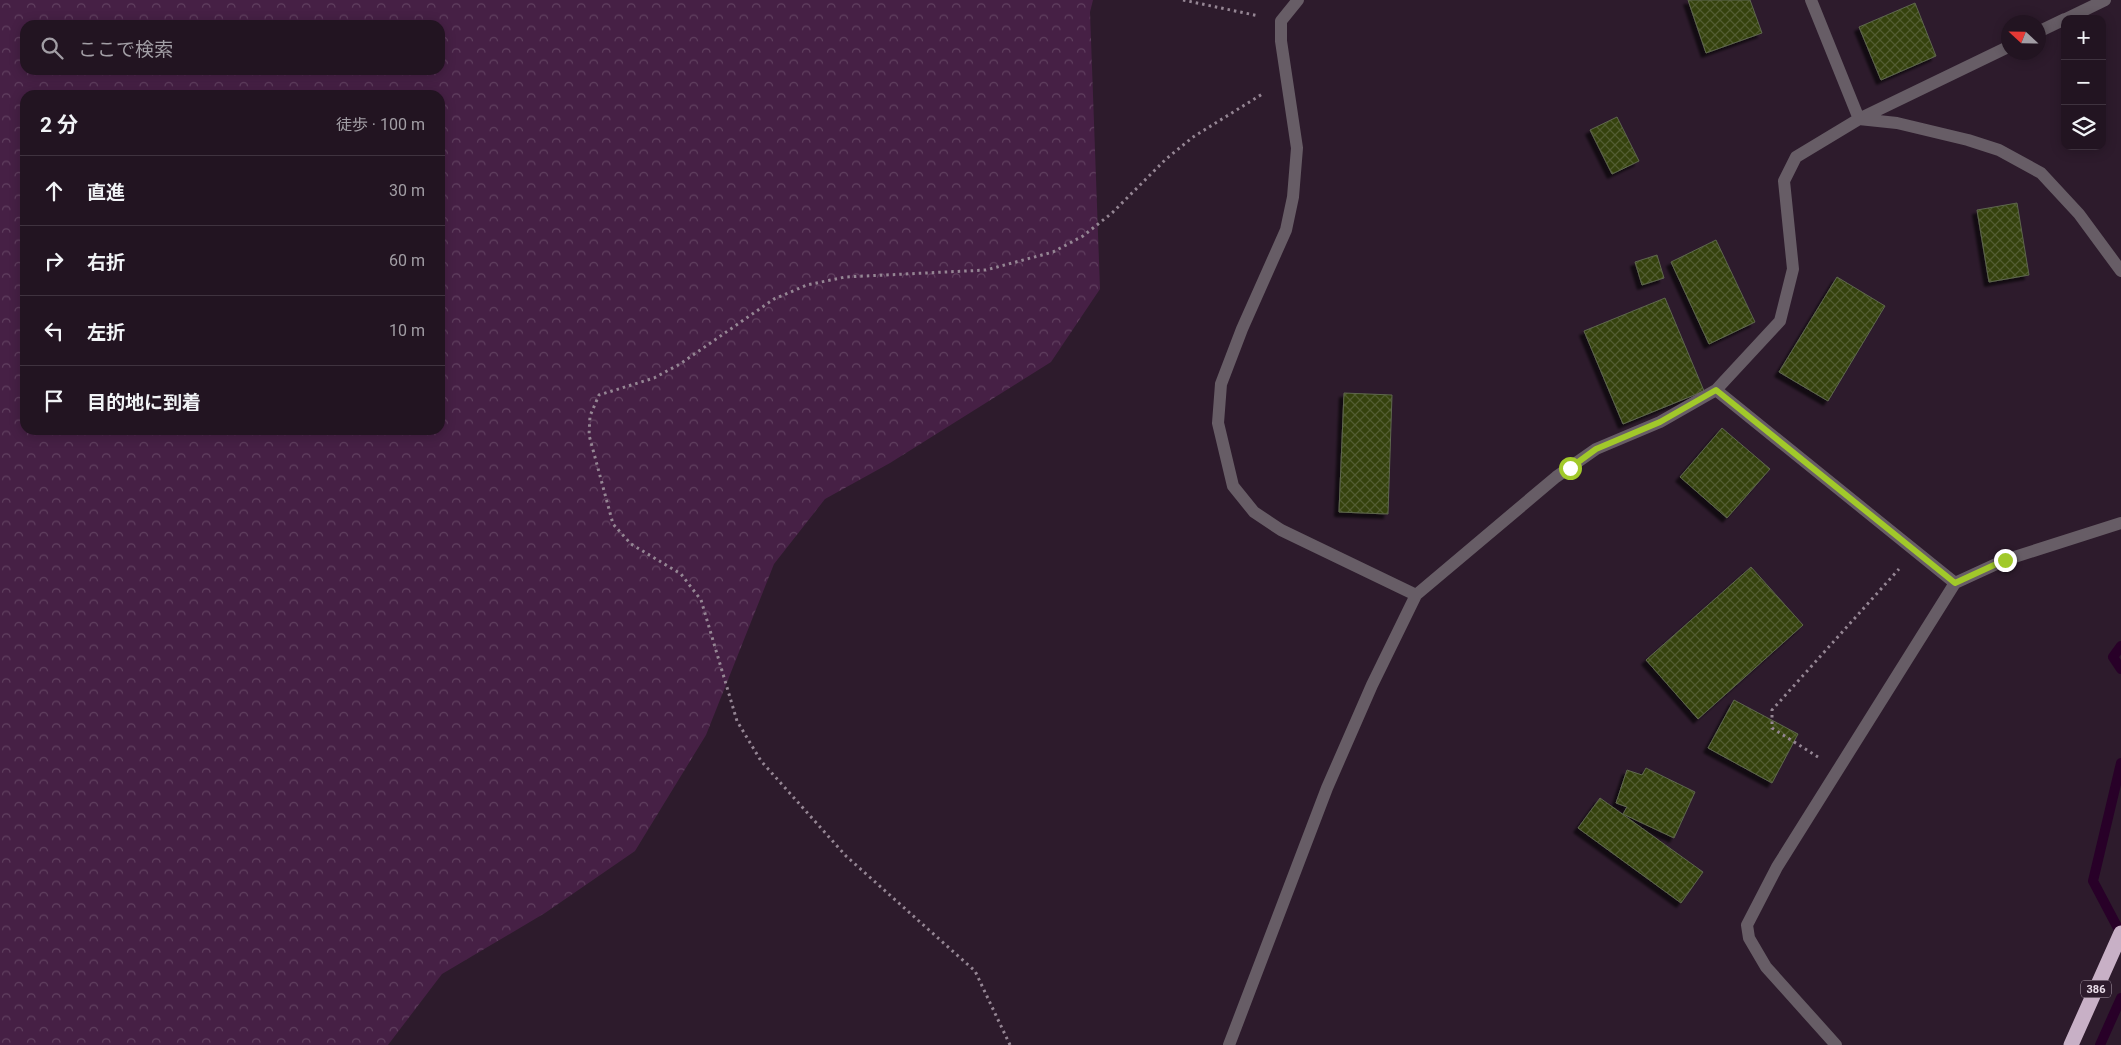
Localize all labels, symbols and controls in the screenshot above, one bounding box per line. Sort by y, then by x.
north arrow [2001,15,2046,60]
map controls [2061,15,2106,150]
button: + [2061,15,2106,60]
search box [20,20,445,75]
icon: search [38,34,66,62]
text: ここで検索 [78,38,173,61]
button: − [2061,60,2106,105]
button: layers [2061,105,2106,150]
text: 2 分 [40,113,78,137]
text: 徒歩 · 100 m [336,115,425,134]
icon: ahead [40,177,68,205]
text: 直進 [87,181,125,204]
text: 30 m [389,181,425,200]
icon: right [40,247,68,275]
text: 右折 [87,251,125,274]
text: 60 m [389,251,425,270]
icon: left [40,317,68,345]
text: 左折 [87,321,125,344]
text: 10 m [389,321,425,340]
icon: arrive [40,387,68,415]
text: 目的地に到着 [87,391,201,414]
route start [1559,457,1582,480]
route end [1994,549,2017,572]
road number: 386 [2081,981,2111,998]

